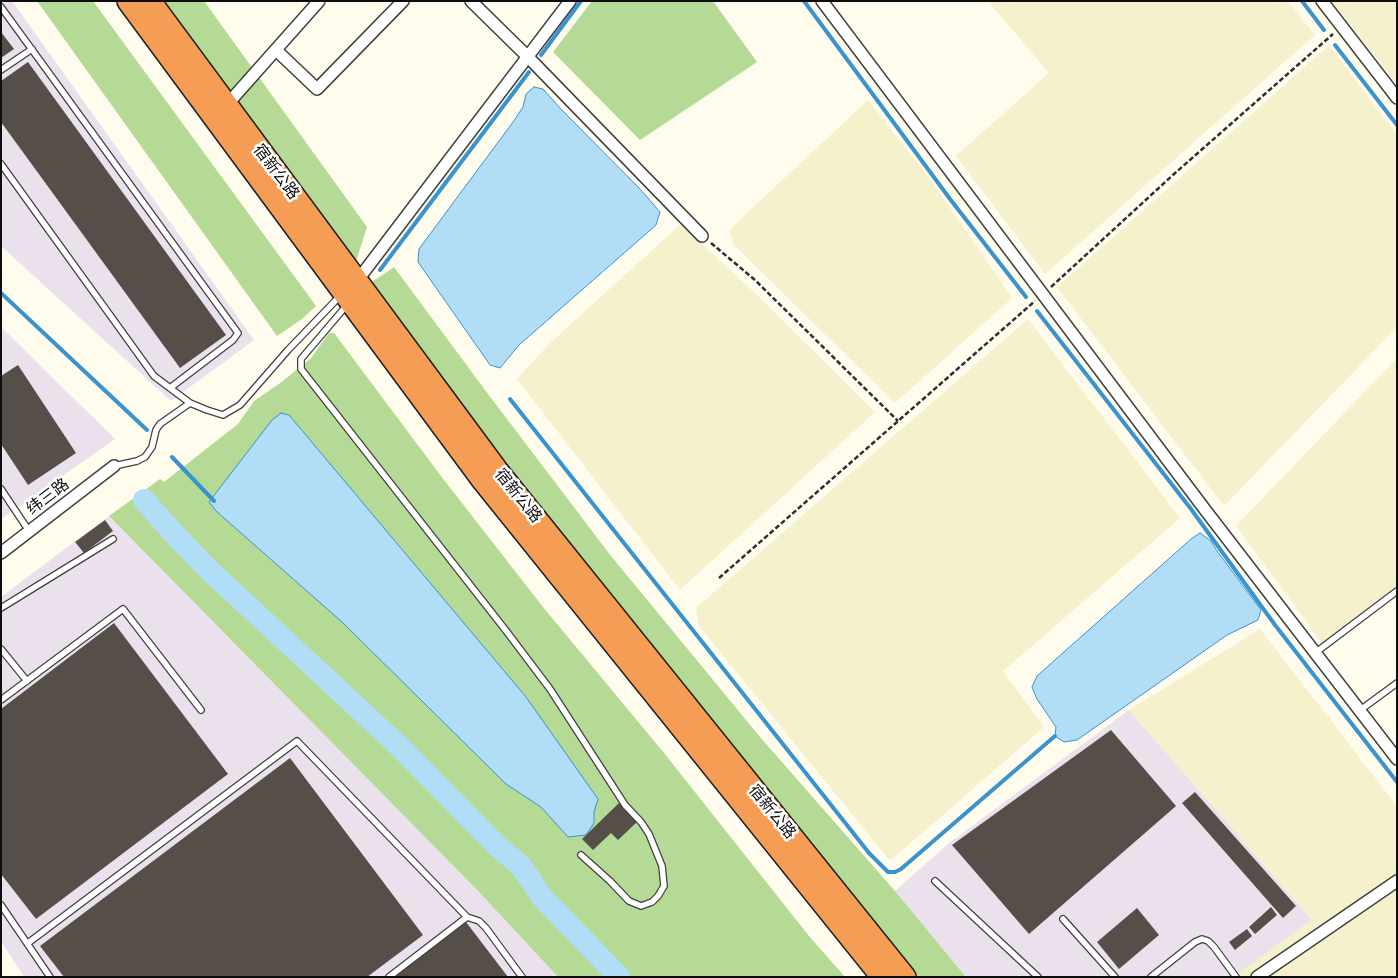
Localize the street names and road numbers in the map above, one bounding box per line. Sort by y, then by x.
street label: 宿新公路 [249,141,303,203]
street label: 宿新公路 [490,465,546,527]
street label: 纬三路 [23,475,73,519]
street label: 宿新公路 [744,781,800,843]

